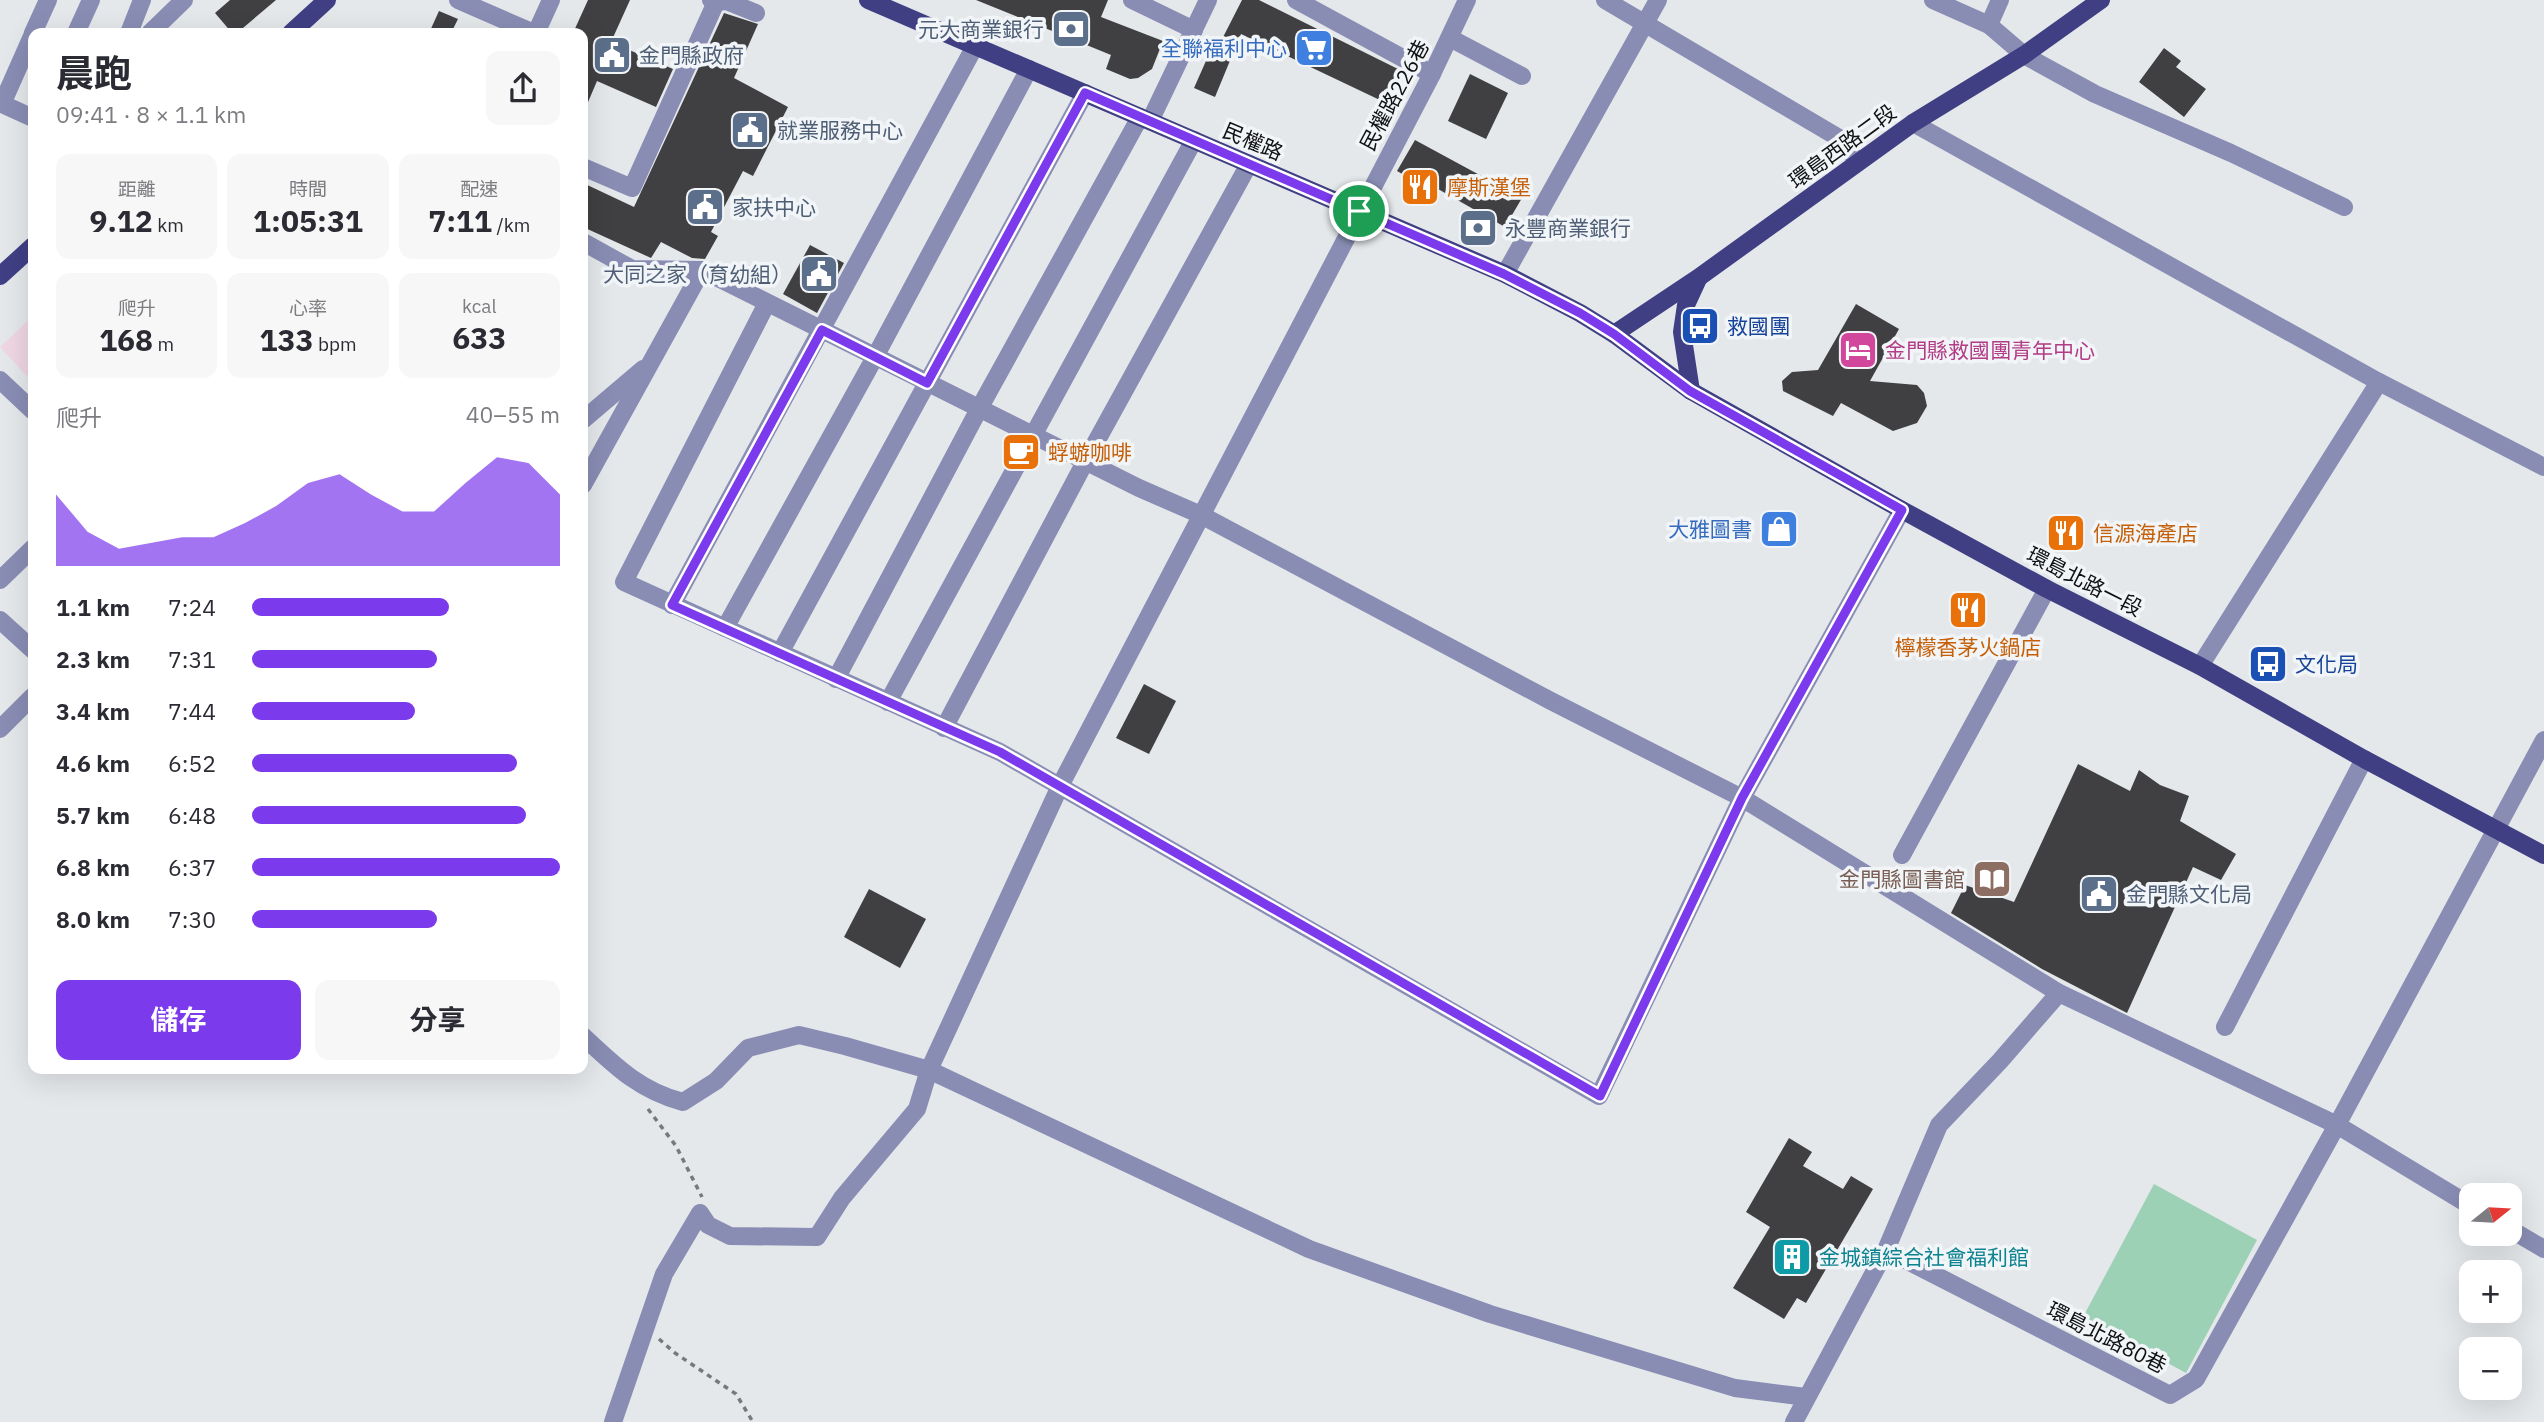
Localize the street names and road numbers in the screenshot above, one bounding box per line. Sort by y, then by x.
street label: 民權路226巷 [1353,35,1435,155]
street label: 環島西路二段 [1783,98,1901,194]
street label: 民權路 [1219,116,1287,166]
street label: 環島北路一段 [2023,540,2147,622]
street label: 環島北路80巷 [2043,1295,2171,1379]

